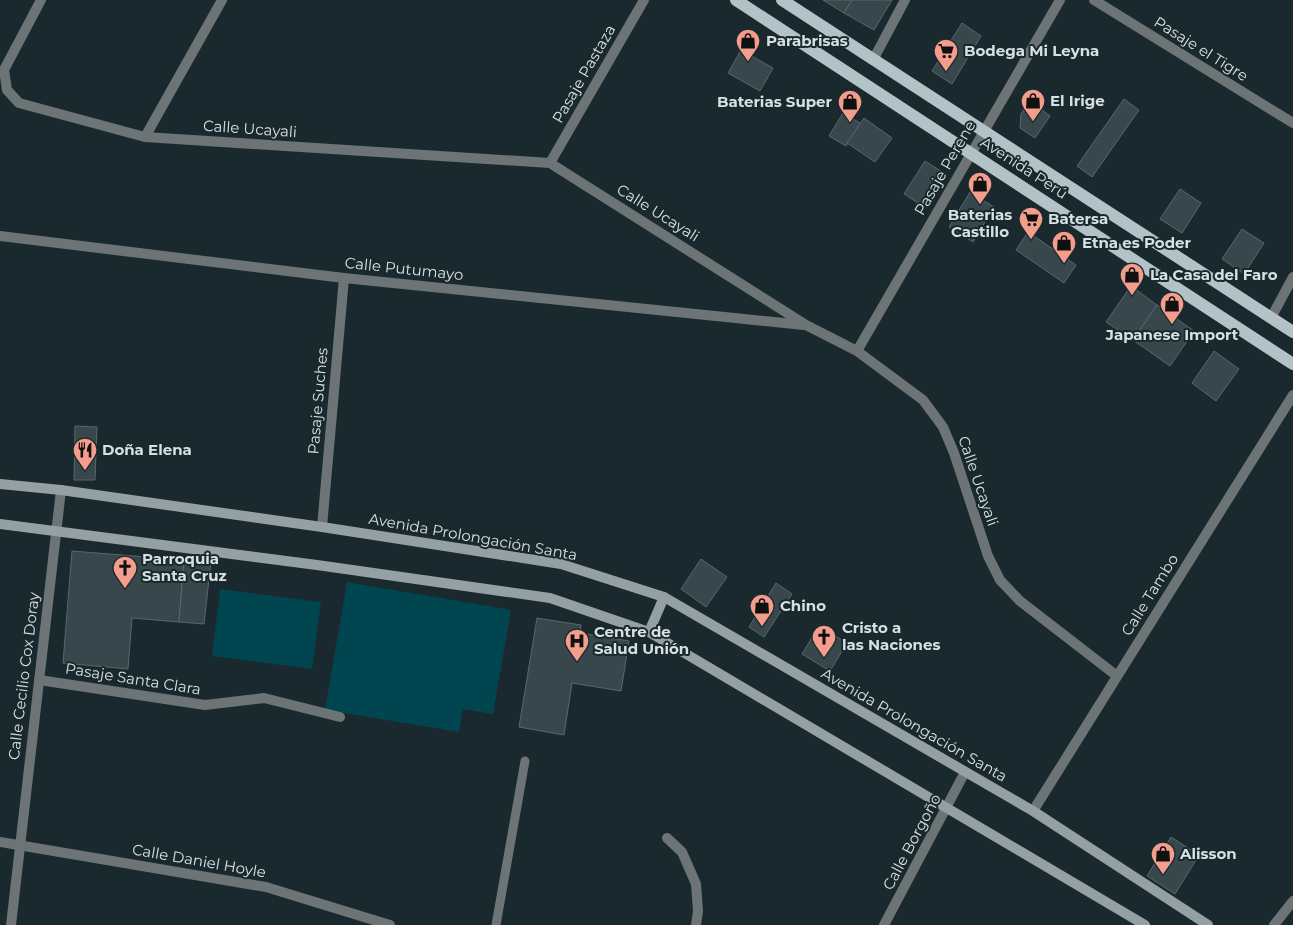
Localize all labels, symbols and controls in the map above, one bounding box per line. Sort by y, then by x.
street label: Pasaje el Tigre [1151,12,1252,85]
street label: Pasaje Pastaza [548,21,619,126]
shop icon: Parabrisas [735,28,761,62]
place label: Parabrisas [766,31,848,50]
supermarket icon: Bodega Mi Leyna [933,38,959,72]
place label: Bodega Mi Leyna [964,41,1099,60]
shop icon: El Irige [1020,88,1046,122]
shop icon: Baterias Super [837,89,863,123]
place label: El Irige [1050,91,1105,110]
place label: Baterias Super [717,92,833,111]
street label: Calle Ucayali [202,116,298,141]
street label: Pasaje Perene [910,117,979,219]
street label: Avenida Perú [977,132,1071,203]
shop icon: Baterias Castillo [967,171,993,205]
street label: Calle Ucayali [613,180,703,246]
place label: Baterias Castillo [948,205,1012,241]
supermarket icon: Batersa [1018,206,1044,240]
place label: Batersa [1048,209,1108,228]
shop icon: Etna es Poder [1051,230,1077,264]
place label: Etna es Poder [1082,233,1192,252]
street label: Calle Putumayo [344,253,464,284]
shop icon: La Casa del Faro [1119,262,1145,296]
place label: La Casa del Faro [1150,265,1278,284]
shop icon: Japanese Import [1159,291,1185,325]
place label: Japanese Import [1105,325,1239,344]
street label: Pasaje Suches [303,347,332,455]
street label: Calle Ucayali [954,433,1003,528]
restaurant icon: Doña Elena [72,437,98,471]
place label: Doña Elena [102,440,192,459]
street label: Avenida Prolongación Santa [367,509,579,564]
place label: Parroquia Santa Cruz [142,549,227,585]
street label: Calle Tambo [1117,550,1182,639]
church icon: Parroquia Santa Cruz [112,555,138,589]
street label: Calle Cecilio Cox Doray [4,590,43,761]
shop icon: Chino [749,593,775,627]
place label: Chino [780,596,826,615]
place label: Cristo a las Naciones [842,618,940,654]
place label: Centre de Salud Unión [594,622,689,658]
church icon: Cristo a las Naciones [811,624,837,658]
hospital icon: Centre de Salud Unión [564,628,590,662]
street label: Pasaje Santa Clara [64,658,202,699]
street label: Avenida Prolongación Santa [818,663,1011,786]
street label: Calle Borgoño [878,790,945,893]
street label: Calle Daniel Hoyle [131,839,267,882]
shop icon: Alisson [1150,841,1176,875]
place label: Alisson [1179,844,1237,863]

